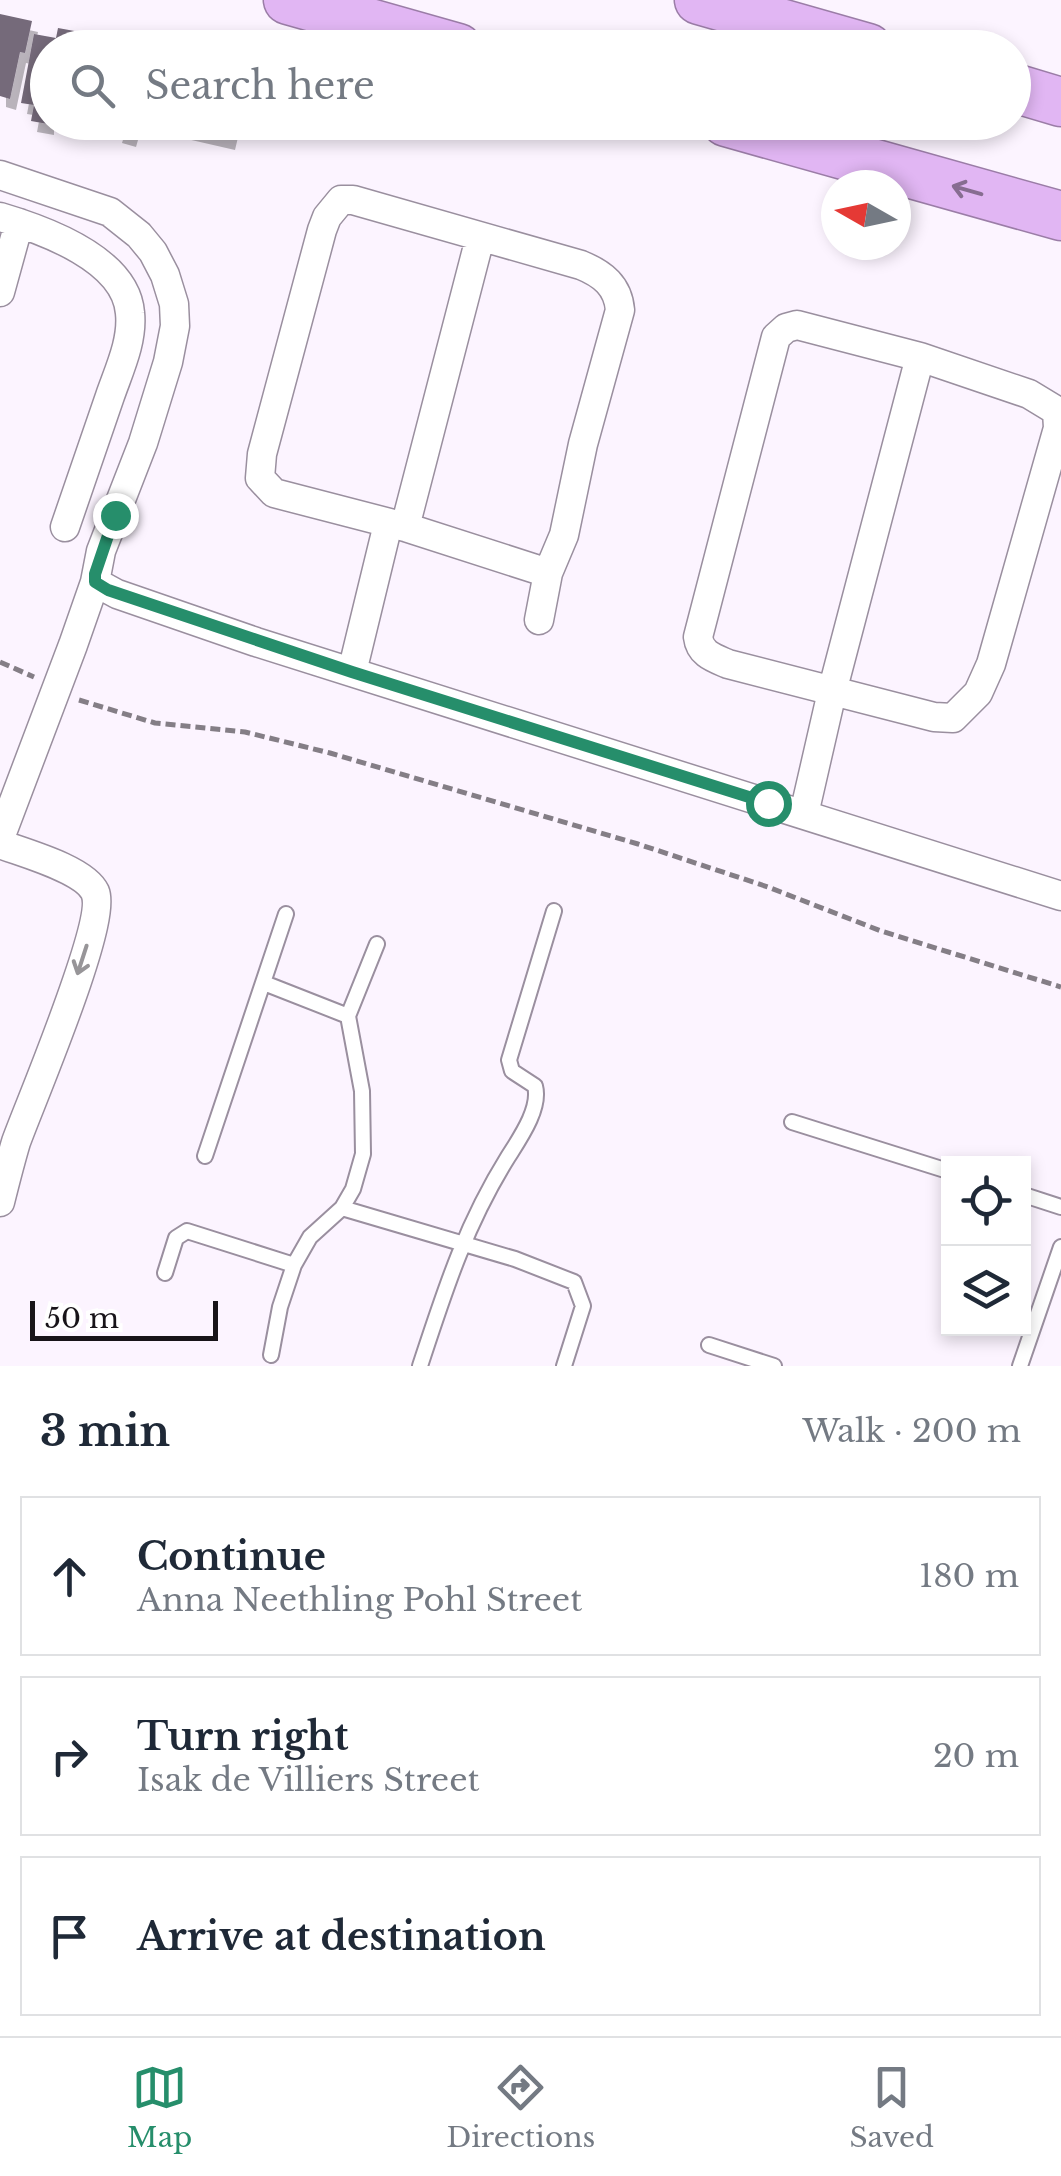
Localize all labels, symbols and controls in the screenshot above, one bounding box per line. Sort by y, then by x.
search box [30,30,1031,140]
icon: search [65,58,120,113]
text: Search here [145,62,375,109]
north arrow [821,170,911,260]
one-way arrow [952,180,983,198]
route end [93,493,139,539]
route start [746,781,792,827]
one-way arrow [71,944,89,976]
map controls [941,1156,1031,1336]
button: locate [941,1156,1031,1246]
button: layers [941,1246,1031,1336]
scale bar [30,1296,218,1340]
text: 50 m [45,1301,119,1336]
text: 3 min [40,1405,170,1457]
text: Walk · 200 m [802,1411,1021,1451]
text: Continue [137,1533,326,1580]
icon: ahead [42,1549,97,1604]
text: 180 m [919,1556,1019,1596]
text: Anna Neethling Pohl Street [137,1580,582,1620]
text: Turn right [137,1713,348,1760]
icon: right [42,1729,97,1784]
text: 20 m [933,1736,1019,1776]
text: Isak de Villiers Street [137,1760,480,1800]
icon: arrive [42,1909,97,1964]
text: Arrive at destination [137,1913,546,1960]
tab: Map [127,2060,192,2155]
tab: Directions [446,2060,595,2155]
tab: Saved [849,2060,934,2155]

